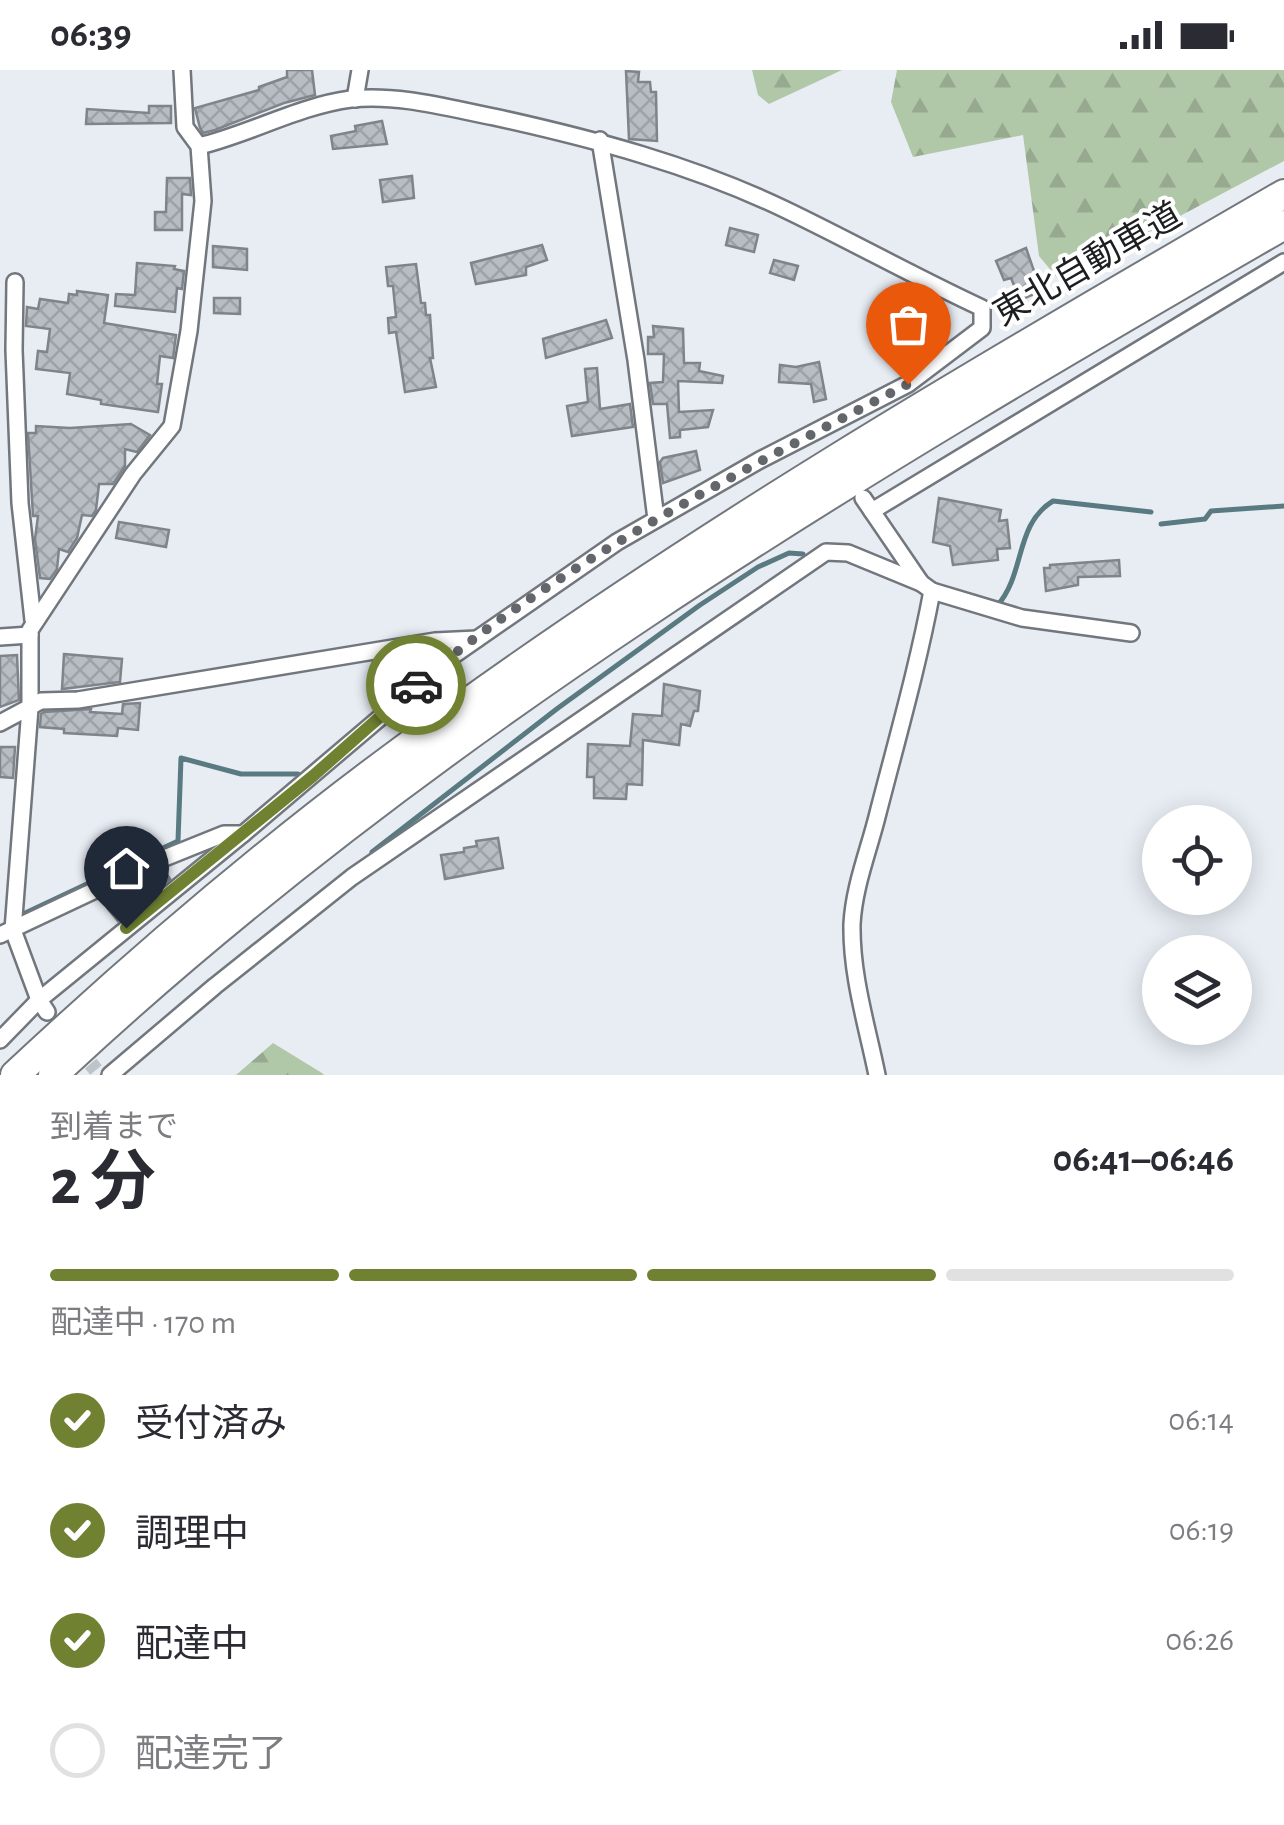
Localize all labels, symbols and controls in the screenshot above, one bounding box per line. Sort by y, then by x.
text: 06:39 [50,16,132,54]
street label: 東北自動車道 [987,196,1188,333]
pin [866,282,951,385]
icon: bag [881,297,936,352]
courier [366,635,466,735]
icon: car [389,658,444,713]
map controls [1142,805,1252,1045]
button: locate [1142,805,1252,915]
pin [84,826,169,929]
icon: home [99,841,154,896]
button: layers [1142,935,1252,1045]
text: 到着まで [50,1111,178,1143]
text: 06:41–06:46 [1053,1141,1234,1179]
text: 2 分 [50,1151,155,1216]
text: 配達中 · 170 m [50,1307,236,1339]
icon: check [50,1393,105,1448]
text: 06:14 [1168,1404,1234,1436]
text: 受付済み [135,1406,287,1444]
icon: check [50,1503,105,1558]
text: 06:19 [1169,1514,1234,1546]
text: 調理中 [135,1516,249,1554]
icon: check [50,1613,105,1668]
text: 06:26 [1165,1624,1234,1656]
text: 配達中 [135,1626,249,1664]
text: 配達完了 [135,1736,287,1774]

